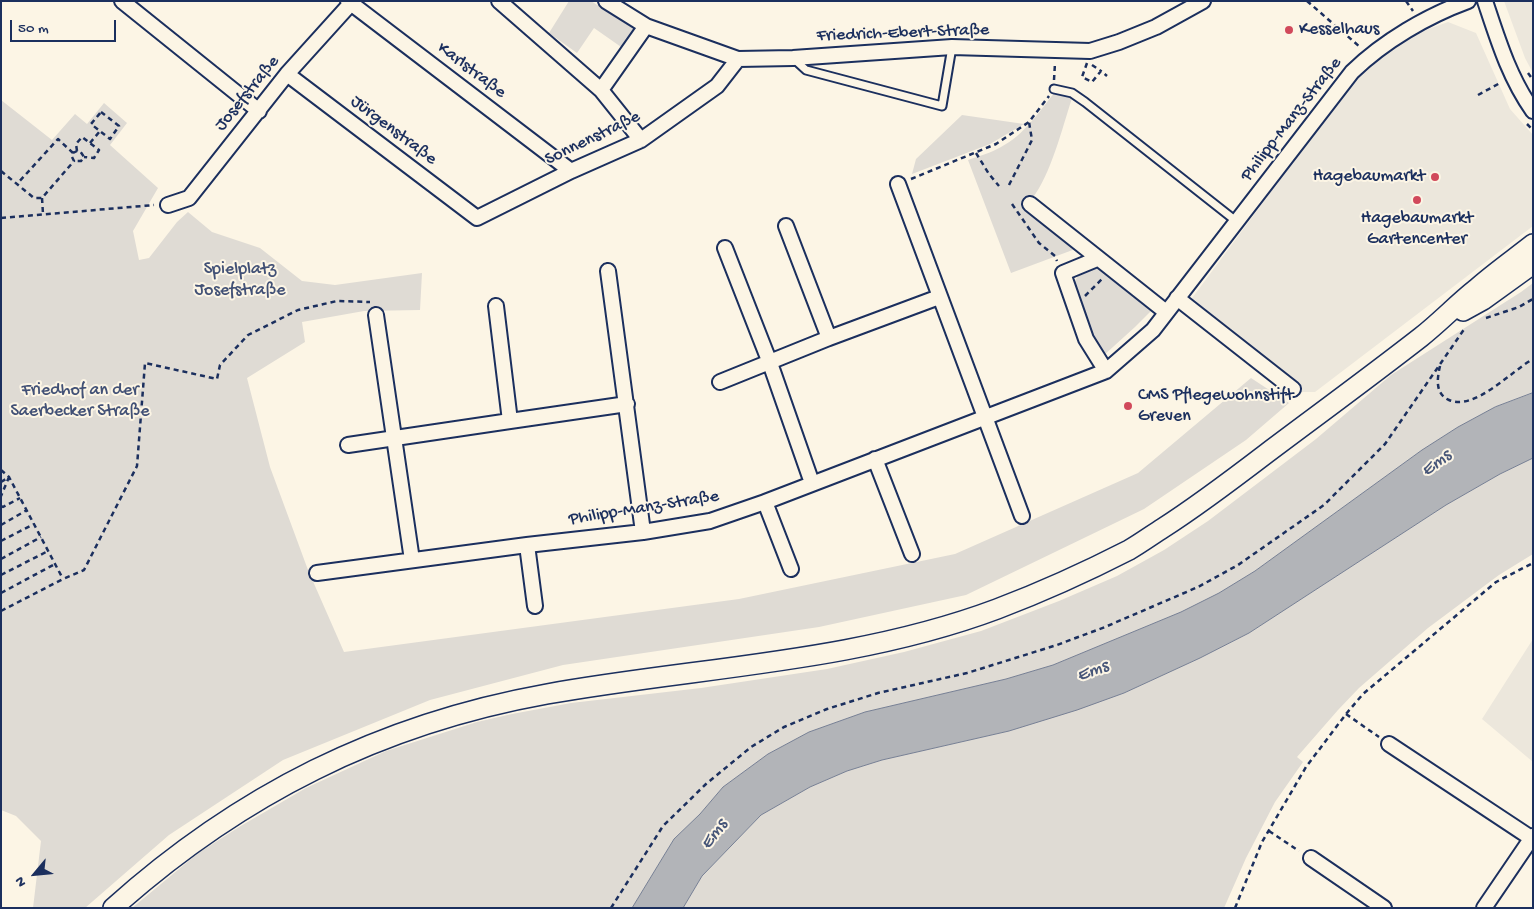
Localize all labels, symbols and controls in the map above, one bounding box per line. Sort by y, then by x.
scale bar [12,10,119,42]
place label: Kesselhaus [1299,19,1379,41]
text: 50 m [18,20,49,38]
street label: Friedrich-Ebert-Straße [816,20,990,48]
marker: Kesselhaus [1283,24,1295,36]
street label: Karlstraße [432,38,510,104]
street label: Josefstraße [211,52,285,136]
street label: Philipp-Manz-Straße [1237,54,1347,186]
street label: Jürgenstraße [345,91,441,171]
street label: Sonnenstraße [542,107,644,171]
place label: Hagebaumarkt [1313,166,1425,188]
marker: Hagebaumarkt [1429,171,1441,183]
marker: Hagebaumarkt Gartencenter [1411,194,1423,206]
place label: Hagebaumarkt Gartencenter [1361,208,1473,250]
park label: Spielplatz Josefstraße [195,259,285,302]
park label: Friedhof an der Saerbecker Straße [10,380,150,422]
place label: CMS Pflegewohnstift Greven [1138,385,1293,428]
marker: CMS Pflegewohnstift Greven [1122,400,1134,412]
water label: Ems [1417,445,1457,483]
street label: Philipp-Manz-Straße [567,486,721,532]
water label: Ems [1074,656,1112,688]
water label: Ems [696,815,734,855]
north arrow [10,849,60,899]
text: N [12,873,31,889]

